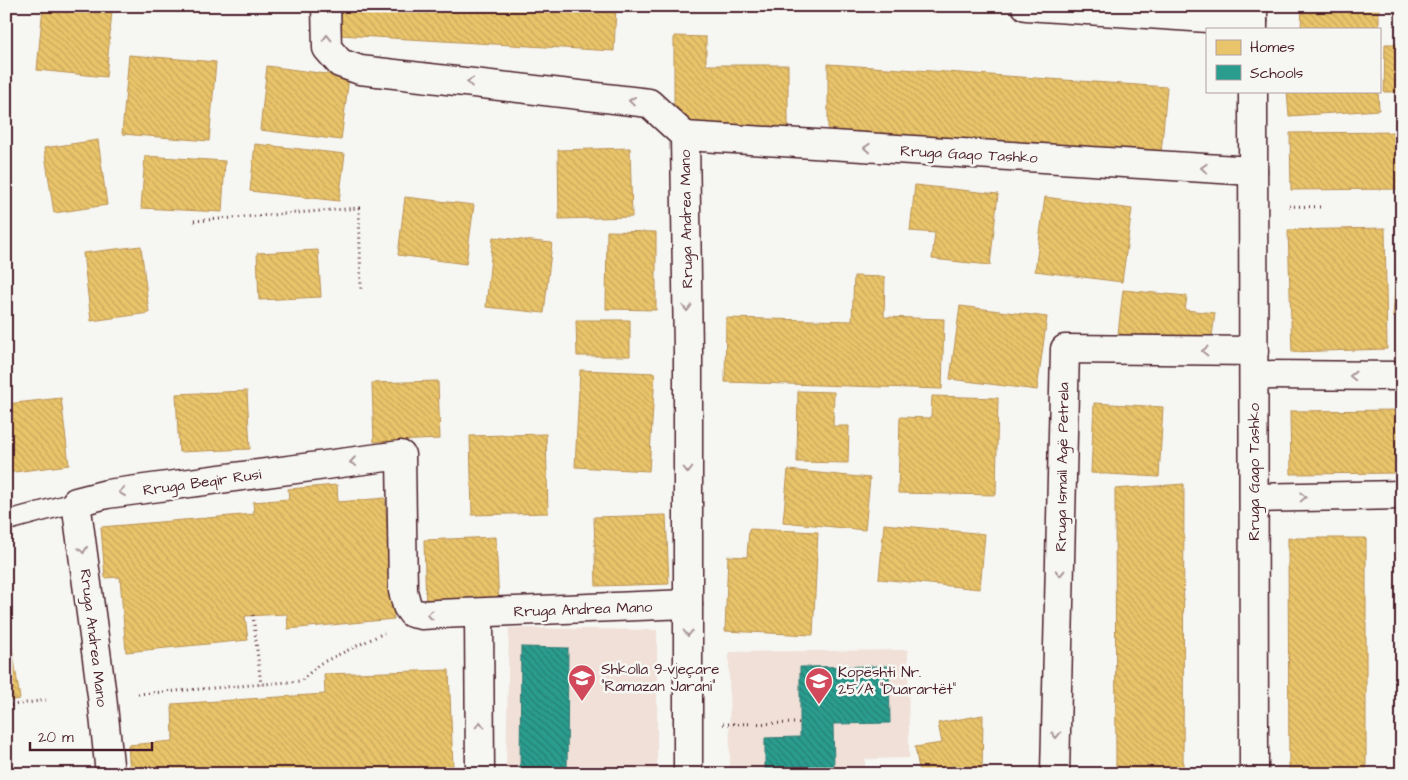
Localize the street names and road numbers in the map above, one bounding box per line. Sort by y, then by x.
street label: Rruga Gaqo Tashko [900,140,1039,170]
street label: Rruga Andrea Mano [675,149,699,289]
street label: Rruga Ismail Agë Petrela [1051,382,1075,552]
street label: Rruga Gaqo Tashko [1244,403,1266,541]
street label: Rruga Beqir Rusi [142,464,263,502]
street label: Rruga Andrea Mano [74,568,112,709]
street label: Rruga Andrea Mano [513,597,653,623]

